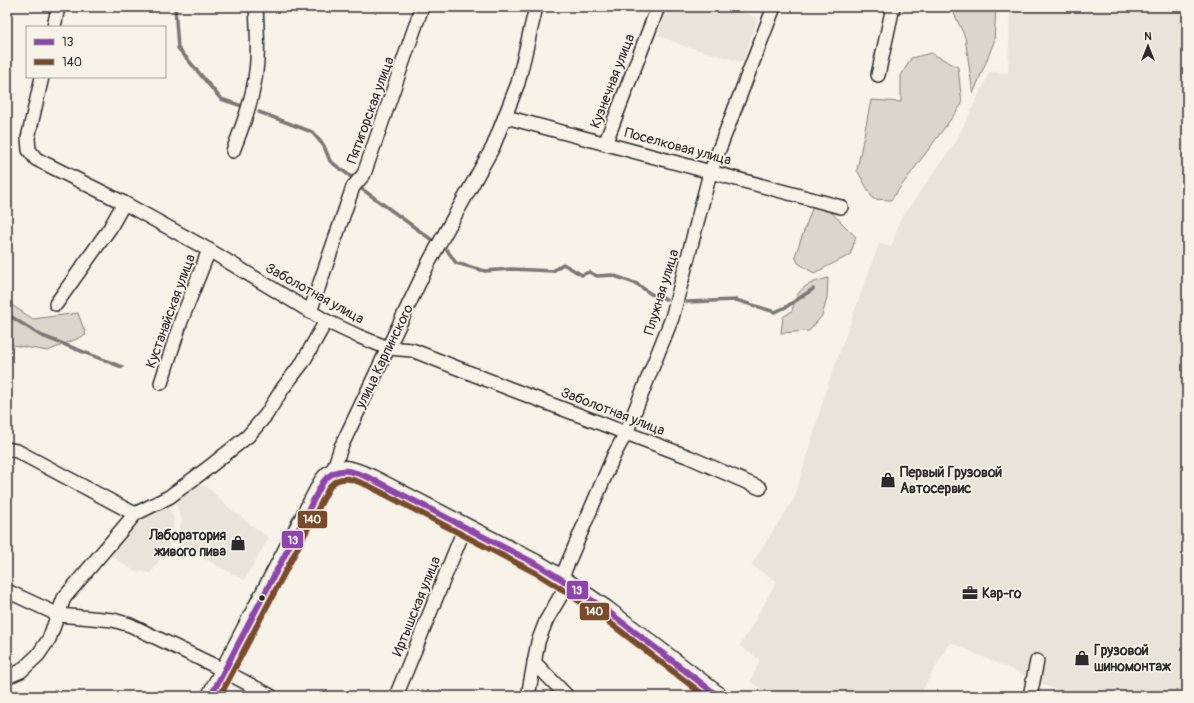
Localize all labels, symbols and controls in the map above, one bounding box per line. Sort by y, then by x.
legend [26,26,166,78]
north arrow [1128,26,1168,66]
text: N [1144,30,1152,43]
street label: Кузнечная улица [587,32,638,131]
text: 13 [62,35,74,50]
street label: Пятигорская улица [343,54,398,166]
text: 140 [62,55,82,70]
street label: Поселковая улица [623,124,733,169]
street label: Плужная улица [640,247,683,337]
street label: Кустанайская улица [142,252,199,370]
street label: Заболотная улица [263,259,367,328]
street label: улица Карпинского [351,301,417,412]
street label: Заболотная улица [558,384,667,439]
place label: Первый Грузовой Автосервис [900,464,1003,497]
shop icon: Первый Грузовой Автосервис [879,471,897,489]
line badge: 140 [297,510,328,529]
text: 140 [303,513,322,526]
place label: Лаборатория живого пива [148,527,226,560]
line badge: 13 [281,530,304,549]
shop icon: Лаборатория живого пива [229,534,247,552]
text: 13 [288,534,298,547]
street label: Иртышская улица [389,554,444,659]
line badge: 13 [566,580,589,600]
text: 13 [572,584,582,597]
office icon: Кар-го [961,584,979,602]
place label: Кар-го [982,585,1022,602]
unlabelled marker [257,593,267,603]
line badge: 140 [579,602,610,621]
text: 140 [585,605,604,618]
place label: Грузовой шиномонтаж [1094,642,1172,675]
shop icon: Грузовой шиномонтаж [1073,649,1091,667]

